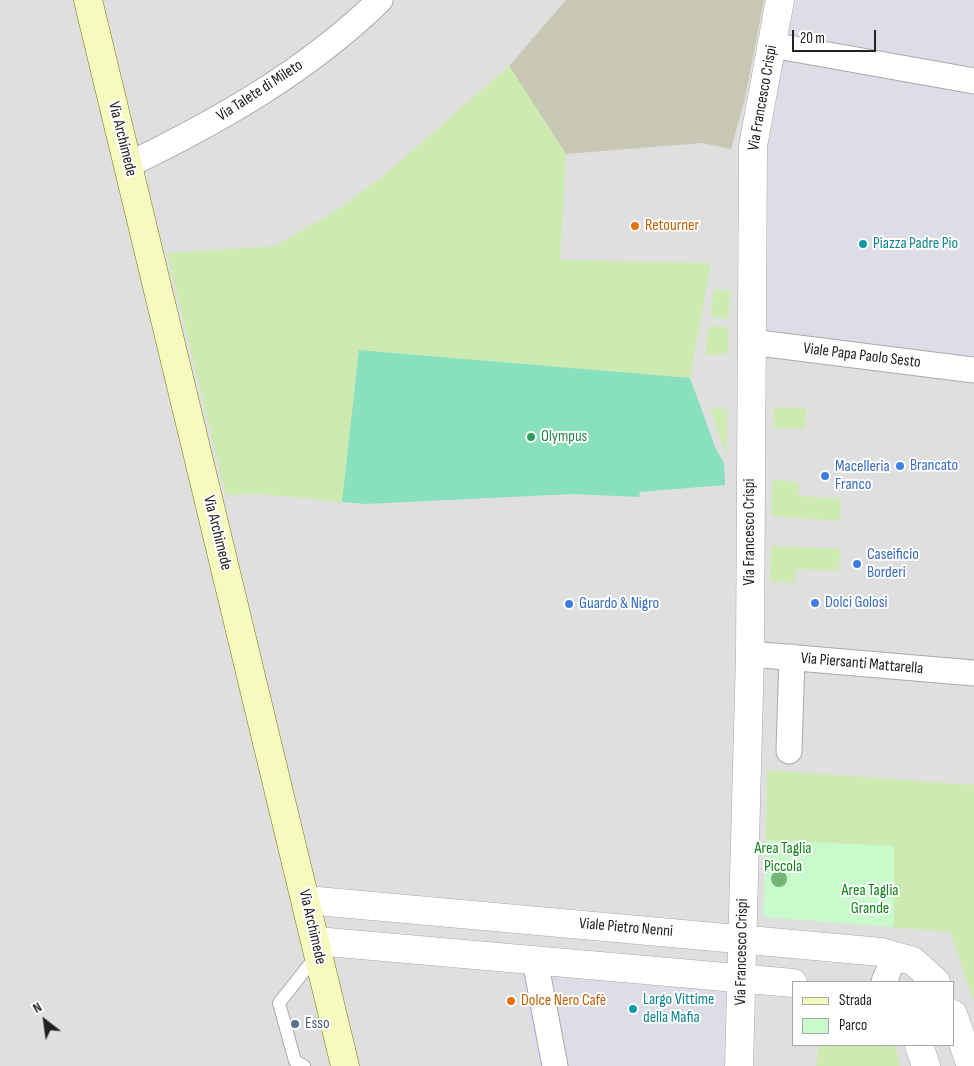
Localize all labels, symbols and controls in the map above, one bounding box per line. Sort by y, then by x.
scale bar [794,20,878,52]
text: 20 m [800,29,825,48]
street label: Via Francesco Crispi [744,44,782,152]
street label: Via Talete di Mileto [213,56,307,126]
street label: Via Archimede [103,100,141,178]
place label: Retourner [645,216,699,236]
marker: Retourner [629,220,641,232]
place label: Piazza Padre Pio [873,234,958,254]
marker: Piazza Padre Pio [857,238,869,250]
street label: Viale Papa Paolo Sesto [802,339,922,373]
place label: Olympus [541,427,587,447]
marker: Olympus [525,431,537,443]
place label: Brancato [910,456,958,476]
place label: Macelleria Franco [835,457,890,495]
marker: Brancato [894,460,906,472]
marker: Macelleria Franco [819,470,831,482]
street label: Via Francesco Crispi [740,479,760,585]
street label: Via Archimede [198,494,236,572]
place label: Caseificio Borderi [867,545,919,583]
marker: Caseificio Borderi [851,558,863,570]
place label: Dolci Golosi [825,593,887,613]
place label: Guardo & Nigro [579,594,659,614]
marker: Dolci Golosi [809,597,821,609]
marker: Guardo & Nigro [563,598,575,610]
street label: Via Piersanti Mattarella [800,649,924,679]
park label: Area Taglia Piccola [754,839,812,877]
park label: Area Taglia Grande [841,881,899,919]
street label: Via Archimede [294,888,330,966]
street label: Via Francesco Crispi [731,898,753,1006]
street label: Viale Pietro Nenni [578,914,674,942]
legend [792,981,954,1046]
place label: Largo Vittime della Mafia [643,990,714,1028]
place label: Dolce Nero Cafè [521,991,606,1011]
text: Strada [839,991,872,1010]
marker: Dolce Nero Cafè [505,995,517,1007]
north arrow [20,996,70,1046]
text: N [30,998,45,1017]
marker: Largo Vittime della Mafia [627,1003,639,1015]
place label: Esso [305,1014,330,1034]
text: Parco [839,1016,867,1035]
marker: Esso [289,1018,301,1030]

